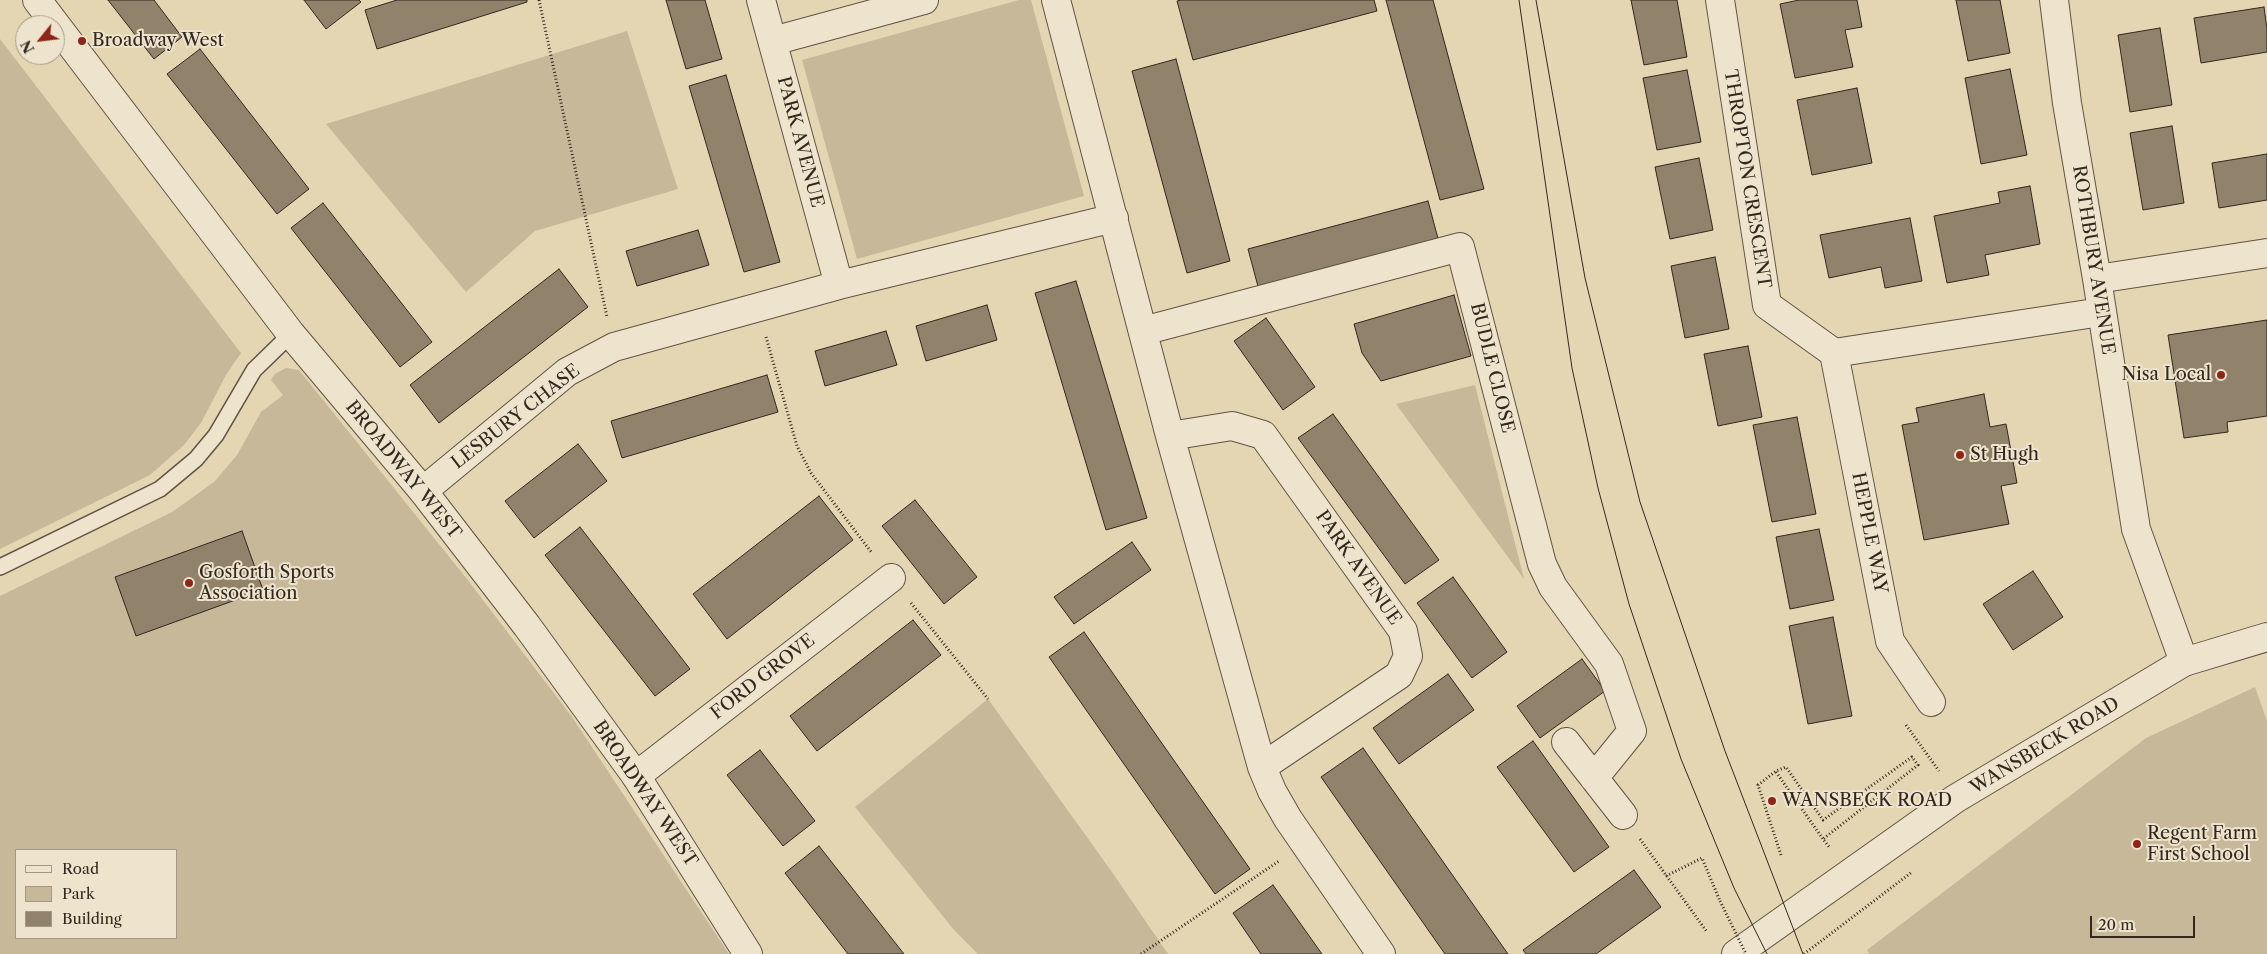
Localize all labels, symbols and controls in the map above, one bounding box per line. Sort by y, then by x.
north arrow [15,15,65,65]
place label: Broadway West [92,30,224,52]
marker: Broadway West [76,35,88,47]
text: N [17,37,39,56]
street label: THROPTON CRESCENT [1719,68,1775,290]
street label: PARK AVENUE [772,74,828,210]
street label: ROTHBURY AVENUE [2067,164,2119,356]
street label: BUDLE CLOSE [1465,301,1519,435]
street label: LESBURY CHASE [447,360,585,474]
place label: Nisa Local [2122,364,2211,386]
marker: Nisa Local [2215,369,2227,381]
street label: BROADWAY WEST [341,397,465,543]
place label: St Hugh [1970,444,2039,466]
marker: St Hugh [1954,449,1966,461]
street label: HEPPLE WAY [1847,470,1891,596]
street label: PARK AVENUE [1311,507,1405,629]
place label: Gosforth Sports Association [199,562,334,604]
marker: Gosforth Sports Association [183,577,195,589]
street label: FORD GROVE [707,630,819,724]
street label: WANSBECK ROAD [1966,693,2124,799]
street label: BROADWAY WEST [588,717,702,871]
place label: WANSBECK ROAD [1782,790,1952,812]
marker: WANSBECK ROAD [1766,795,1778,807]
place label: Regent Farm First School [2147,823,2257,866]
marker: Regent Farm First School [2131,838,2143,850]
legend [15,849,178,939]
text: Road [62,859,99,878]
text: Park [62,884,95,903]
scale bar [2092,906,2197,938]
text: Building [62,909,122,928]
text: 20 m [2098,915,2134,934]

